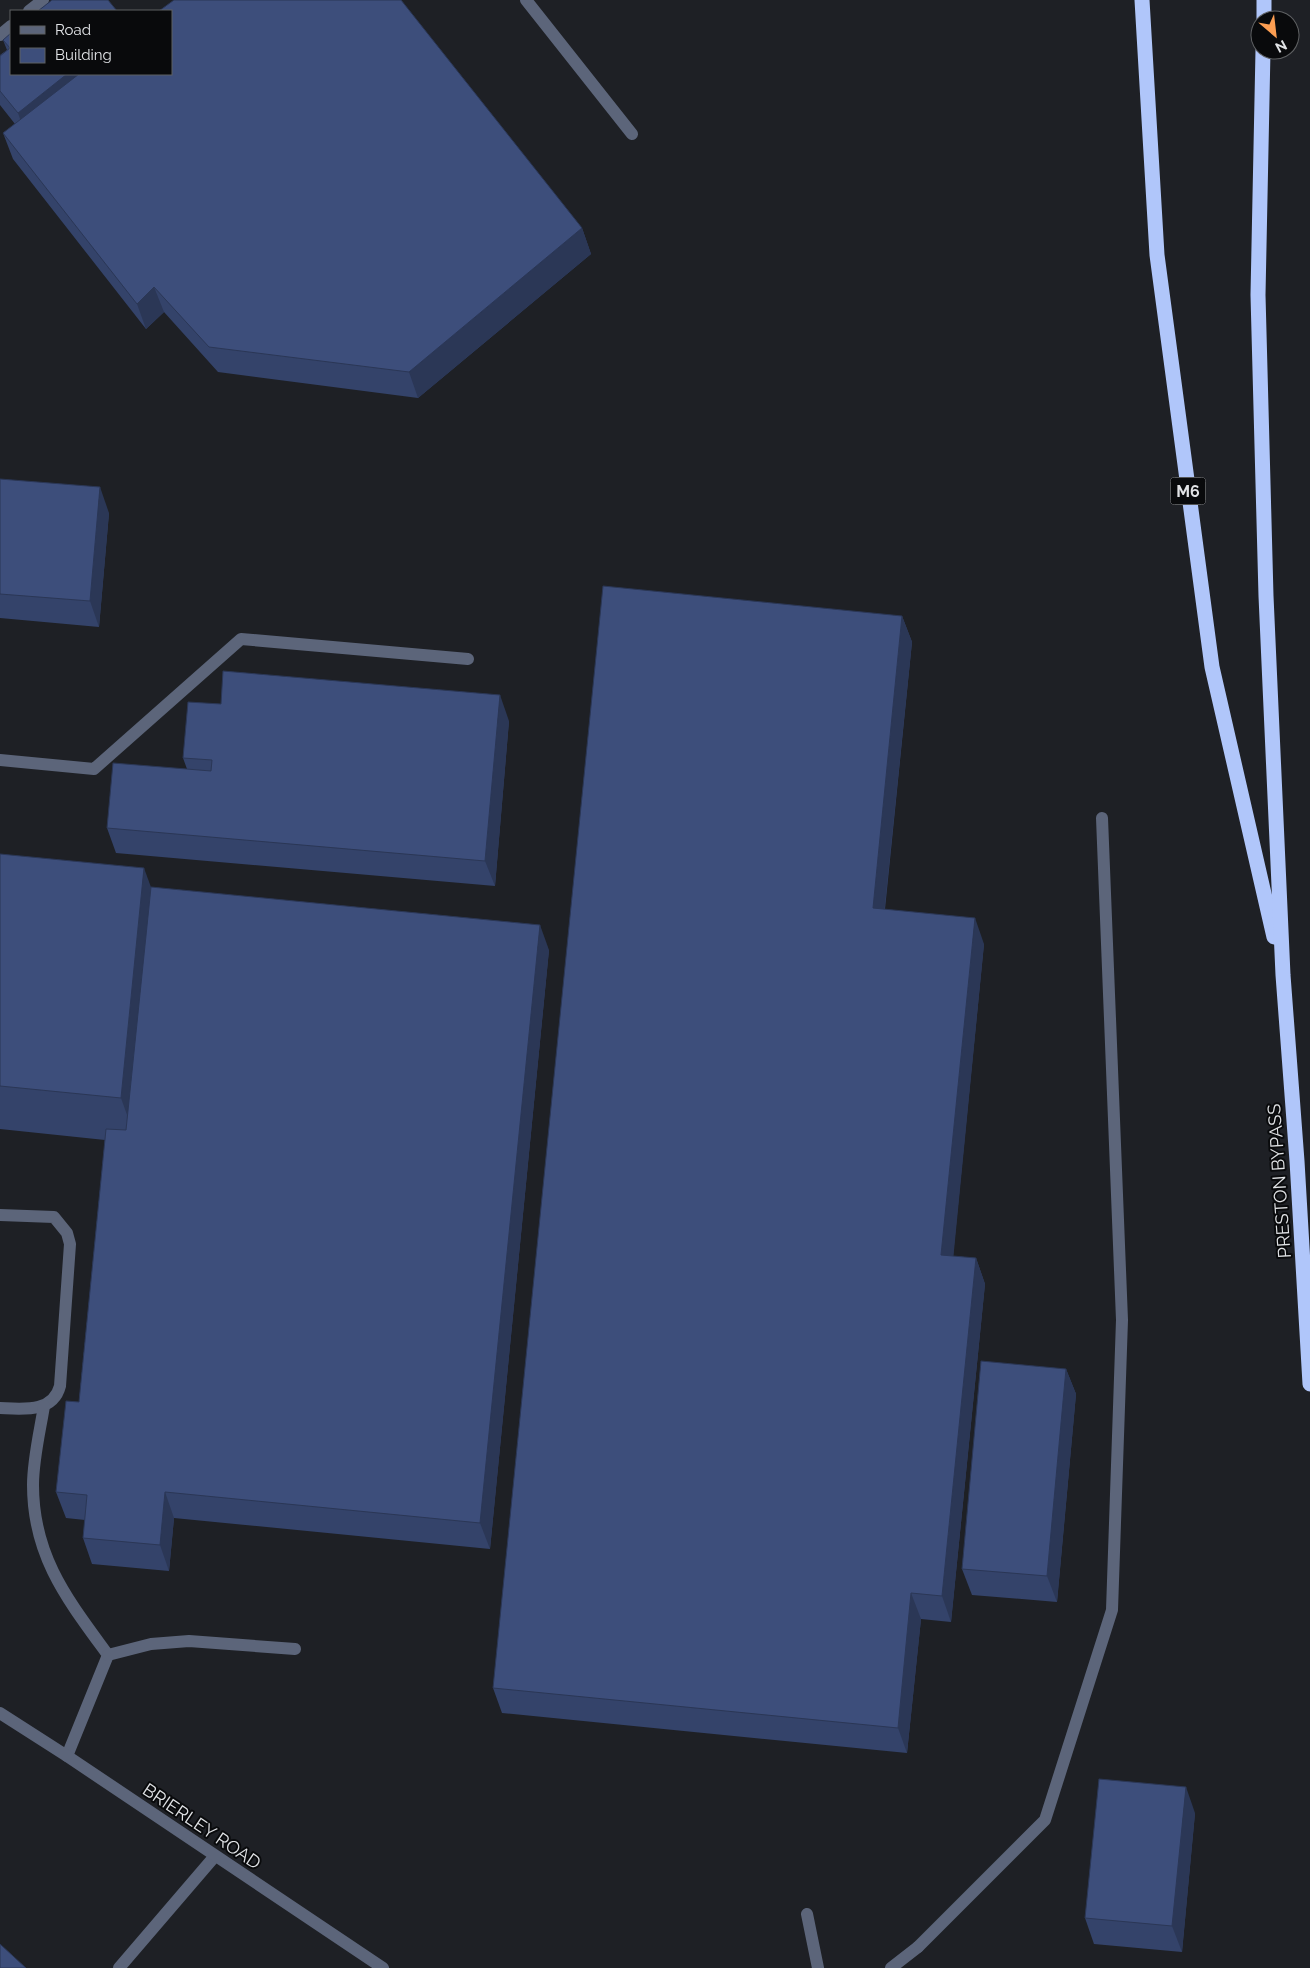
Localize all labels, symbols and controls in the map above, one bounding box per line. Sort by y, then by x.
legend [10,10,172,75]
north arrow [1250,10,1300,60]
text: Road [55,21,91,39]
text: N [1273,37,1290,56]
text: Building [55,46,112,64]
road number: M6 [1170,478,1206,504]
street label: PRESTON BYPASS [1263,1103,1295,1259]
street label: BRIERLEY ROAD [139,1779,265,1873]

